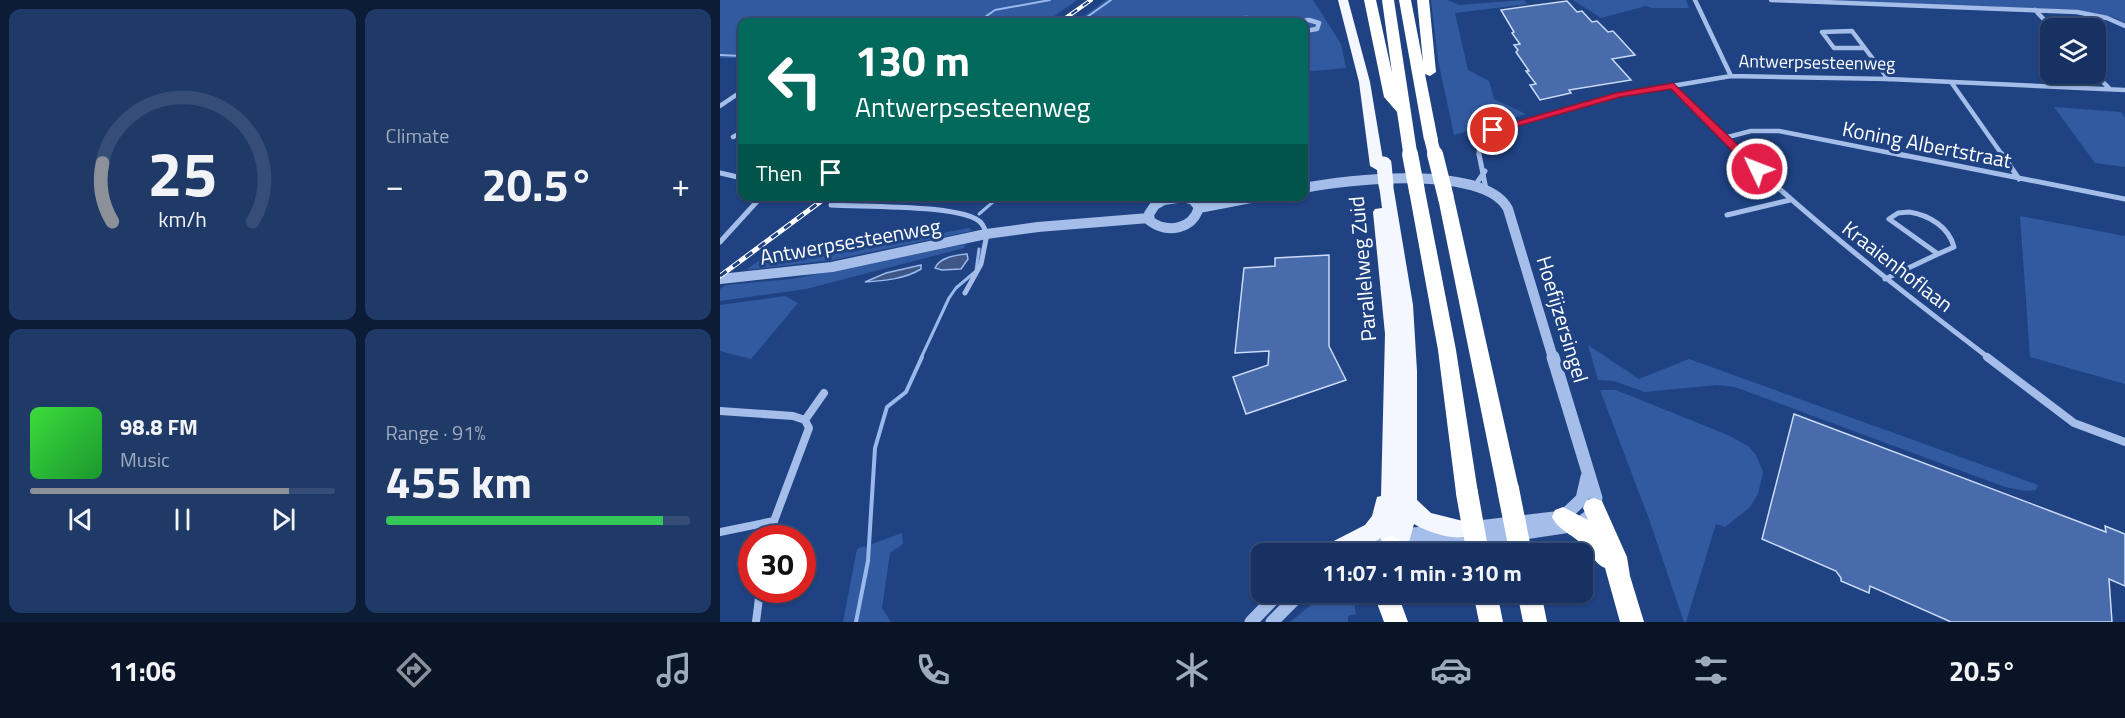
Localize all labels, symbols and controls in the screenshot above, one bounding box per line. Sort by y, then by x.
map controls [2040,18,2106,84]
button: layers [2040,18,2106,84]
text: 130 m [855,28,970,92]
icon: left [756,42,834,120]
street label: Antwerpsesteenweg [1738,47,1896,77]
text: Antwerpsesteenweg [855,86,1090,127]
pin [1467,104,1518,155]
street label: Koning Albertstraat [1840,112,2015,176]
icon: arrive [1476,113,1509,146]
text: Climate [386,120,449,151]
text: 25 [147,125,217,220]
position arrow [1725,137,1789,201]
text: 20.5° [482,150,594,218]
text: Then [756,156,802,190]
icon: arrive [814,156,847,189]
text: − [386,160,404,210]
text: + [672,160,690,210]
street label: Parallelweg Zuid [1340,195,1384,343]
text: km/h [158,203,207,235]
street label: Antwerpsesteenweg [757,209,943,273]
street label: Kraaienhoflaan [1836,212,1960,320]
street label: Hoefijzersingel [1529,252,1597,386]
text: 98.8 FM [120,410,198,444]
text: Range · 91% [386,417,486,448]
text: Music [120,444,170,475]
text: 455 km [386,447,532,515]
icon: previous [64,503,97,536]
icon: pause [166,503,199,536]
icon: next [267,503,300,536]
speed limit sign: 30 [738,525,816,603]
text: 11:07 · 1 min · 310 m [1322,556,1522,590]
icon: directions [393,649,435,691]
icon: music [653,649,695,691]
icon: phone [912,649,954,691]
icon: climate [1171,649,1213,691]
icon: car [1430,649,1472,691]
icon: filters [1690,649,1732,691]
text: 11:06 [109,650,176,691]
text: 20.5° [1949,650,2016,691]

